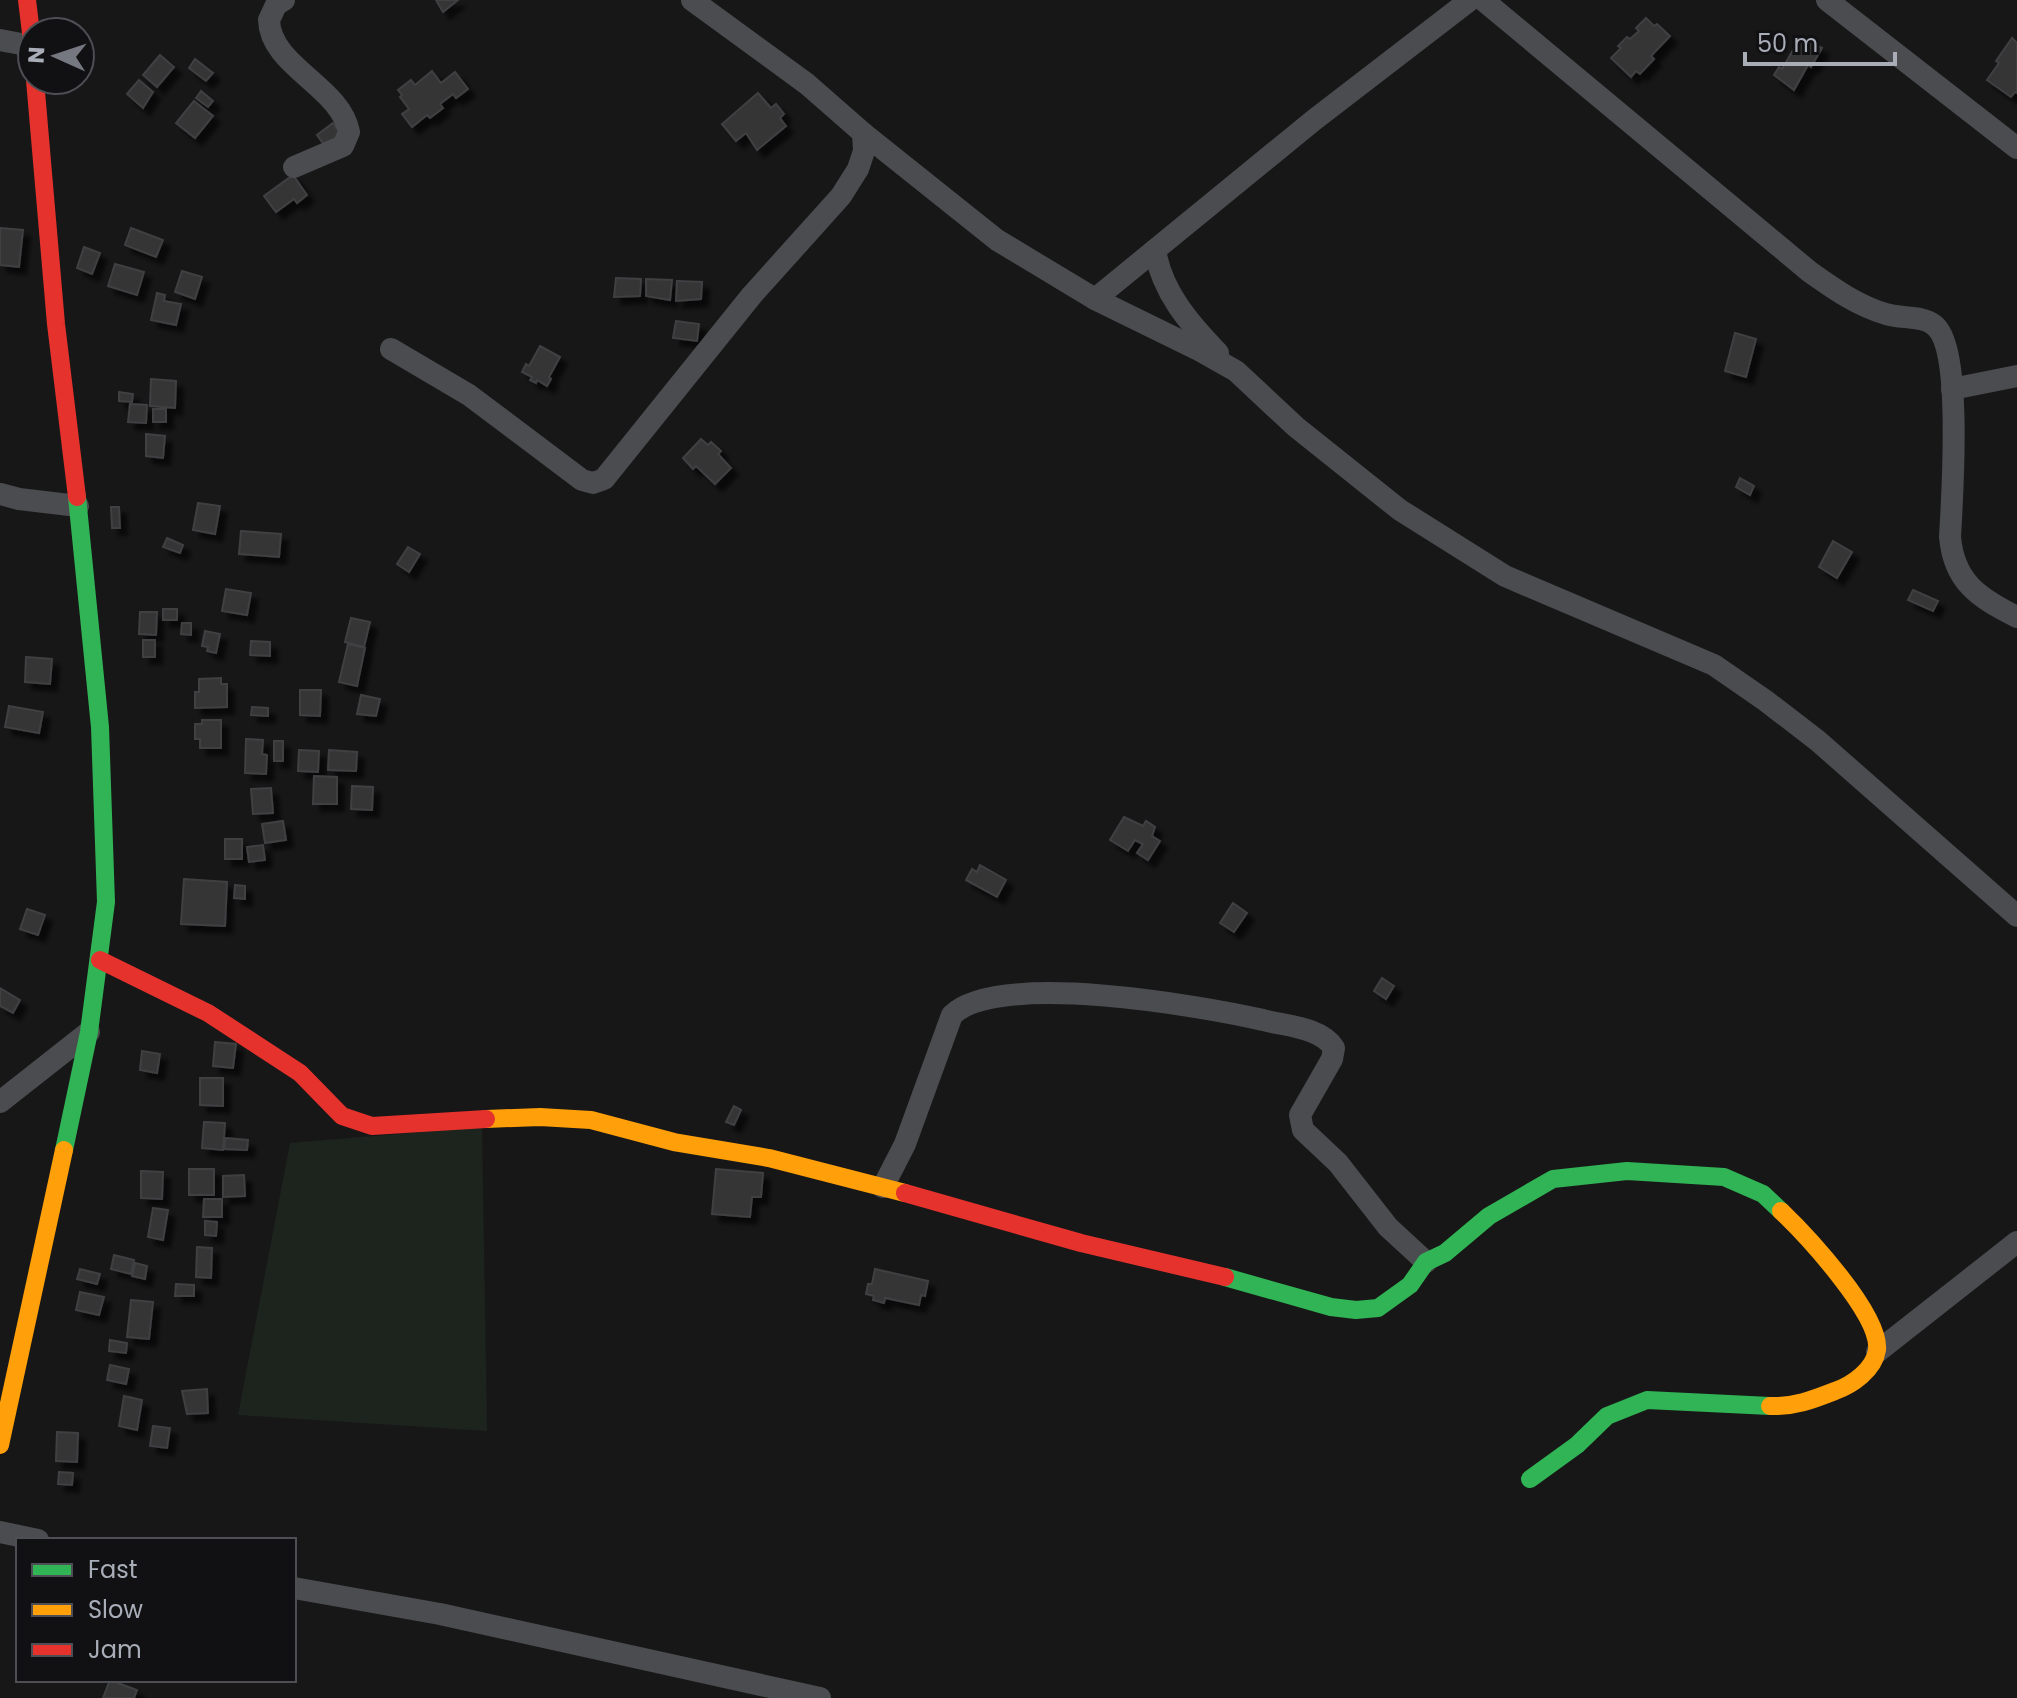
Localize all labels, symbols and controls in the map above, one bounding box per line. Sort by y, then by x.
north arrow [16,16,96,96]
scale bar [1745,16,1895,66]
text: 50 m [1757,27,1818,60]
text: N [21,46,52,64]
legend [16,1538,296,1682]
text: Fast [88,1553,138,1586]
text: Slow [88,1593,143,1626]
text: Jam [88,1633,142,1666]

